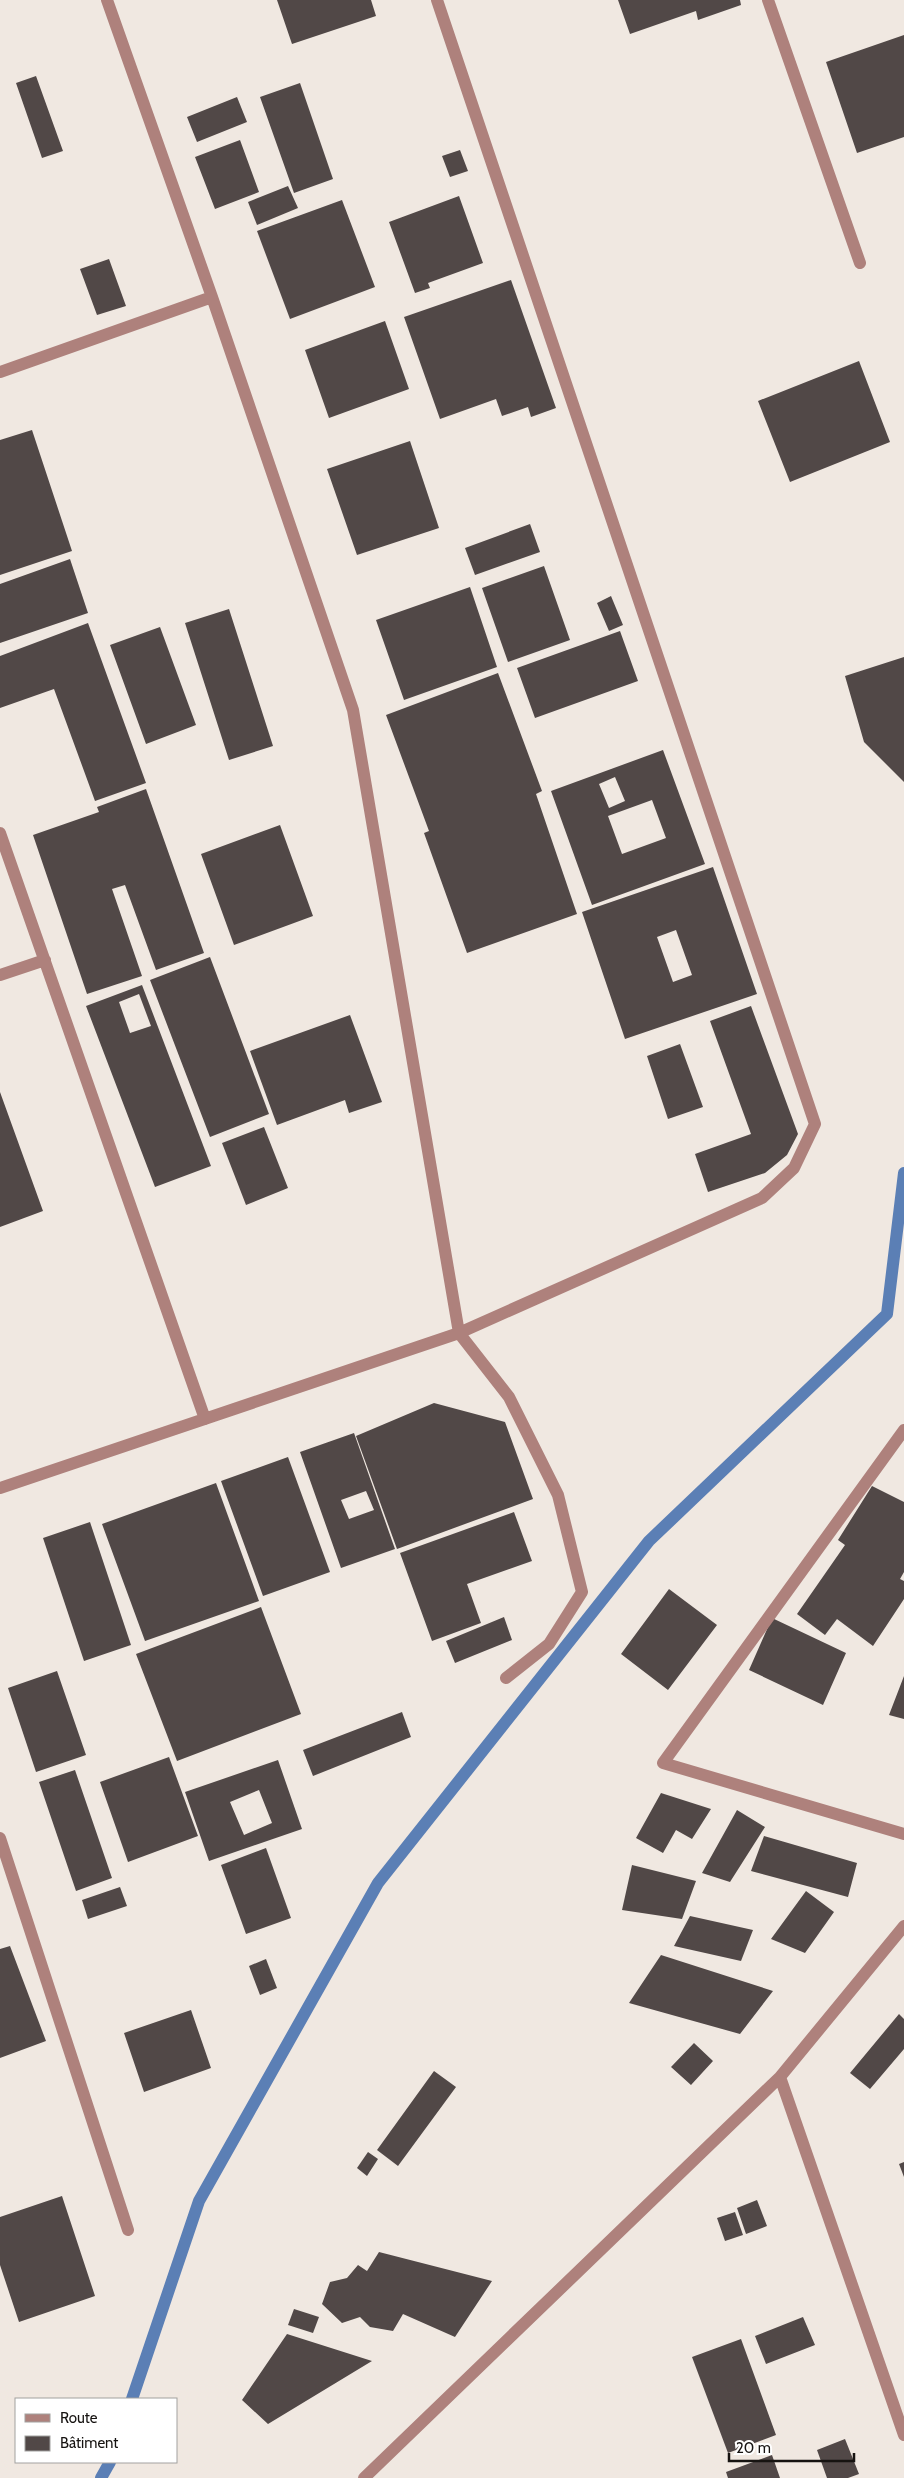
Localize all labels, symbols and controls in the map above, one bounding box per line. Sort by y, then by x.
legend [15,2398,178,2463]
text: Route [60,2409,98,2427]
scale bar [729,2430,854,2462]
text: Bâtiment [60,2434,118,2452]
text: 20 m [736,2439,771,2457]

